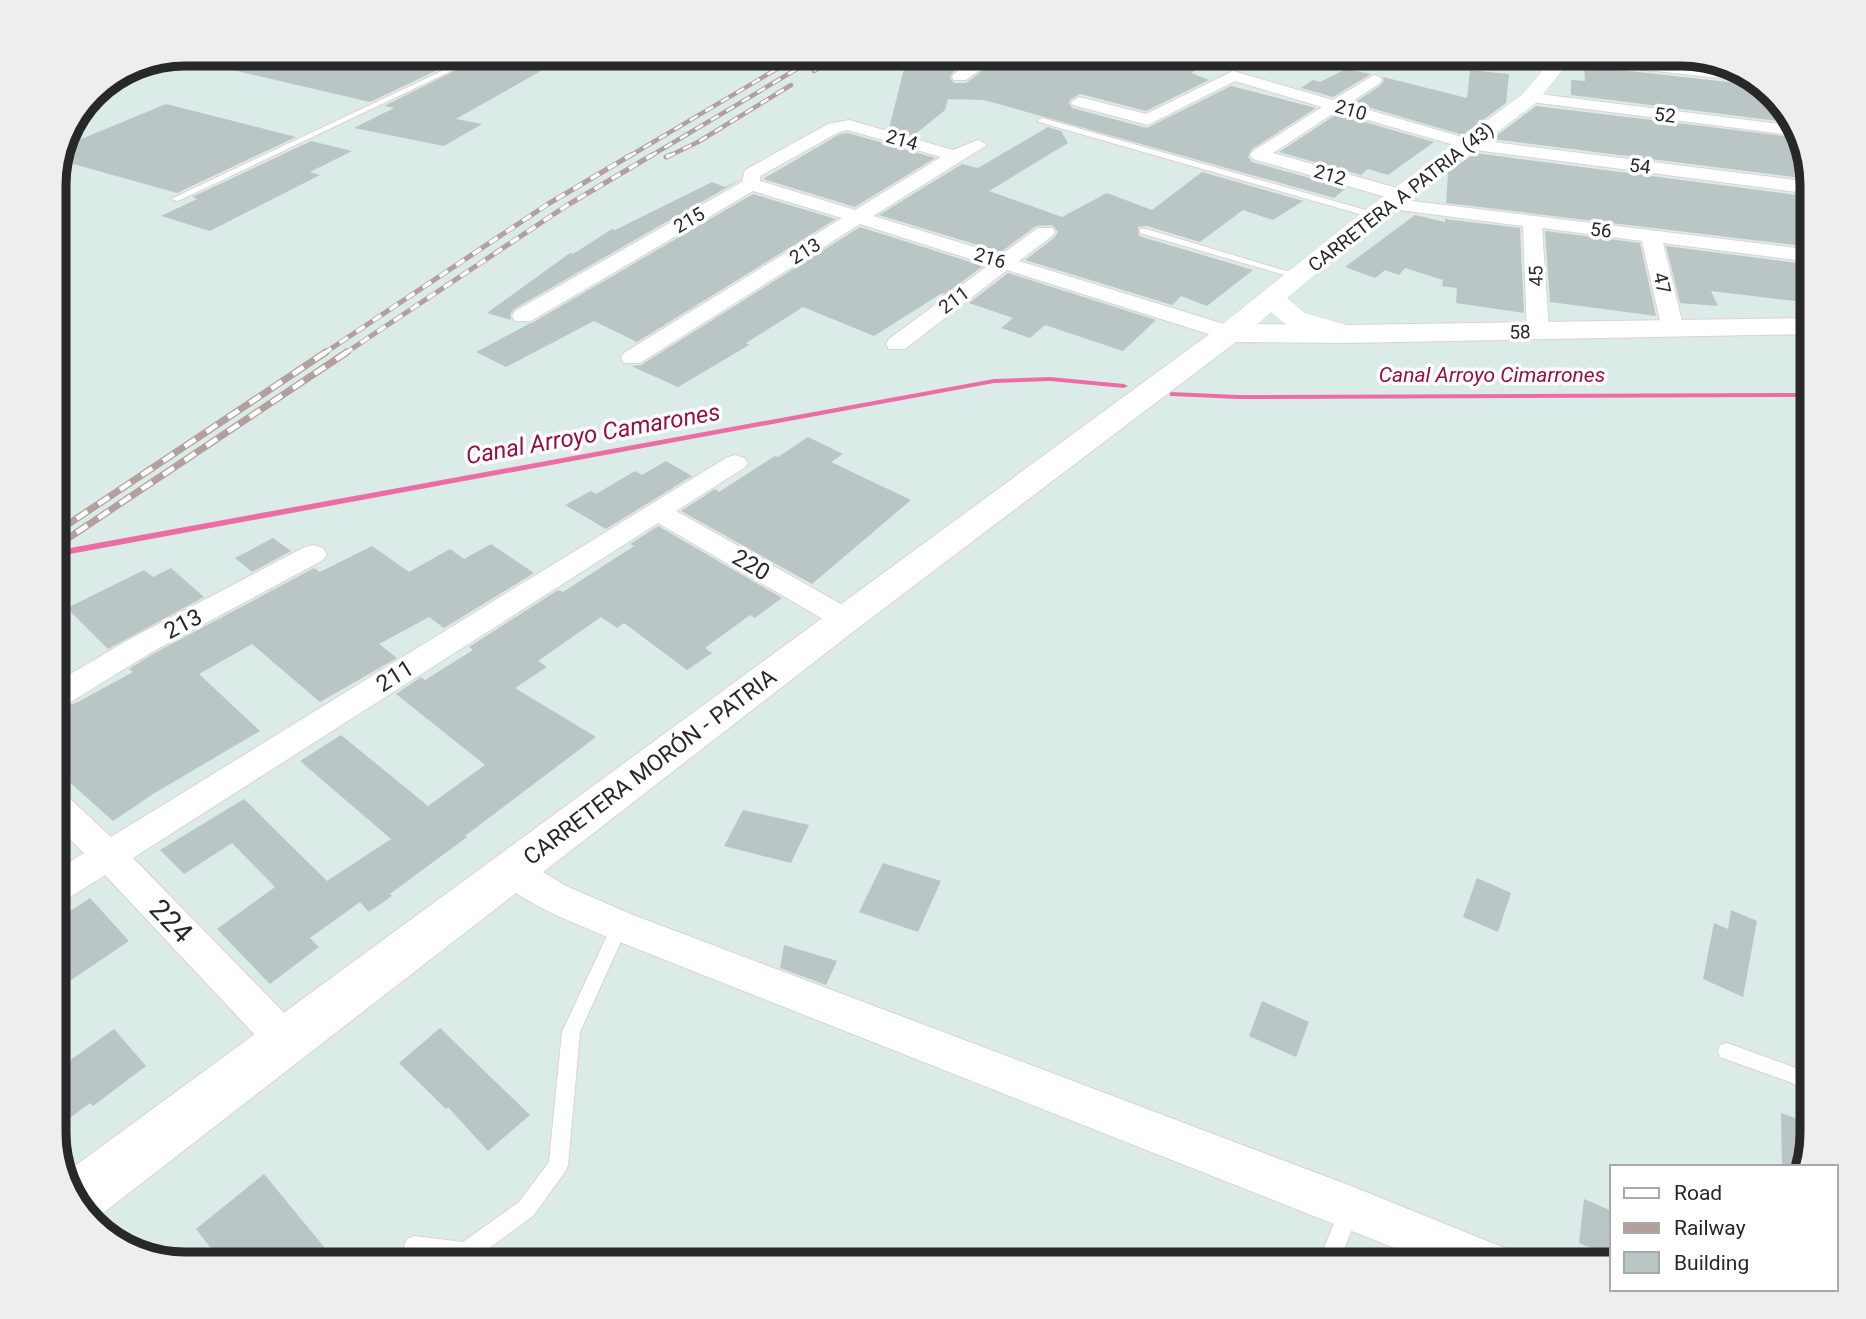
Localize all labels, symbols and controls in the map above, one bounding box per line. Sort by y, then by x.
street label: 210 [1332,95,1370,125]
street label: 52 [1653,102,1677,128]
street label: CARRETERA A PATRIA (43) [1304,117,1498,277]
street label: 214 [883,125,921,156]
street label: 54 [1628,153,1652,179]
street label: 212 [1311,160,1349,190]
street label: 215 [669,202,709,238]
street label: 56 [1589,217,1613,243]
street label: 213 [785,233,825,269]
street label: 216 [971,242,1009,274]
street label: 45 [1524,265,1548,287]
street label: 47 [1648,270,1676,296]
street label: 211 [934,281,974,319]
street label: 58 [1509,320,1531,344]
water label: Canal Arroyo Cimarrones [1379,363,1605,387]
water label: Canal Arroyo Camarones [464,398,722,470]
street label: 220 [727,544,775,586]
street label: 213 [160,603,206,645]
street label: 211 [371,654,419,698]
street label: CARRETERA MORÓN - PATRIA [518,662,782,871]
street label: 224 [143,893,199,950]
legend [1610,1165,1838,1291]
text: Road [1674,1181,1722,1205]
text: Railway [1674,1216,1746,1240]
text: Building [1674,1251,1749,1275]

